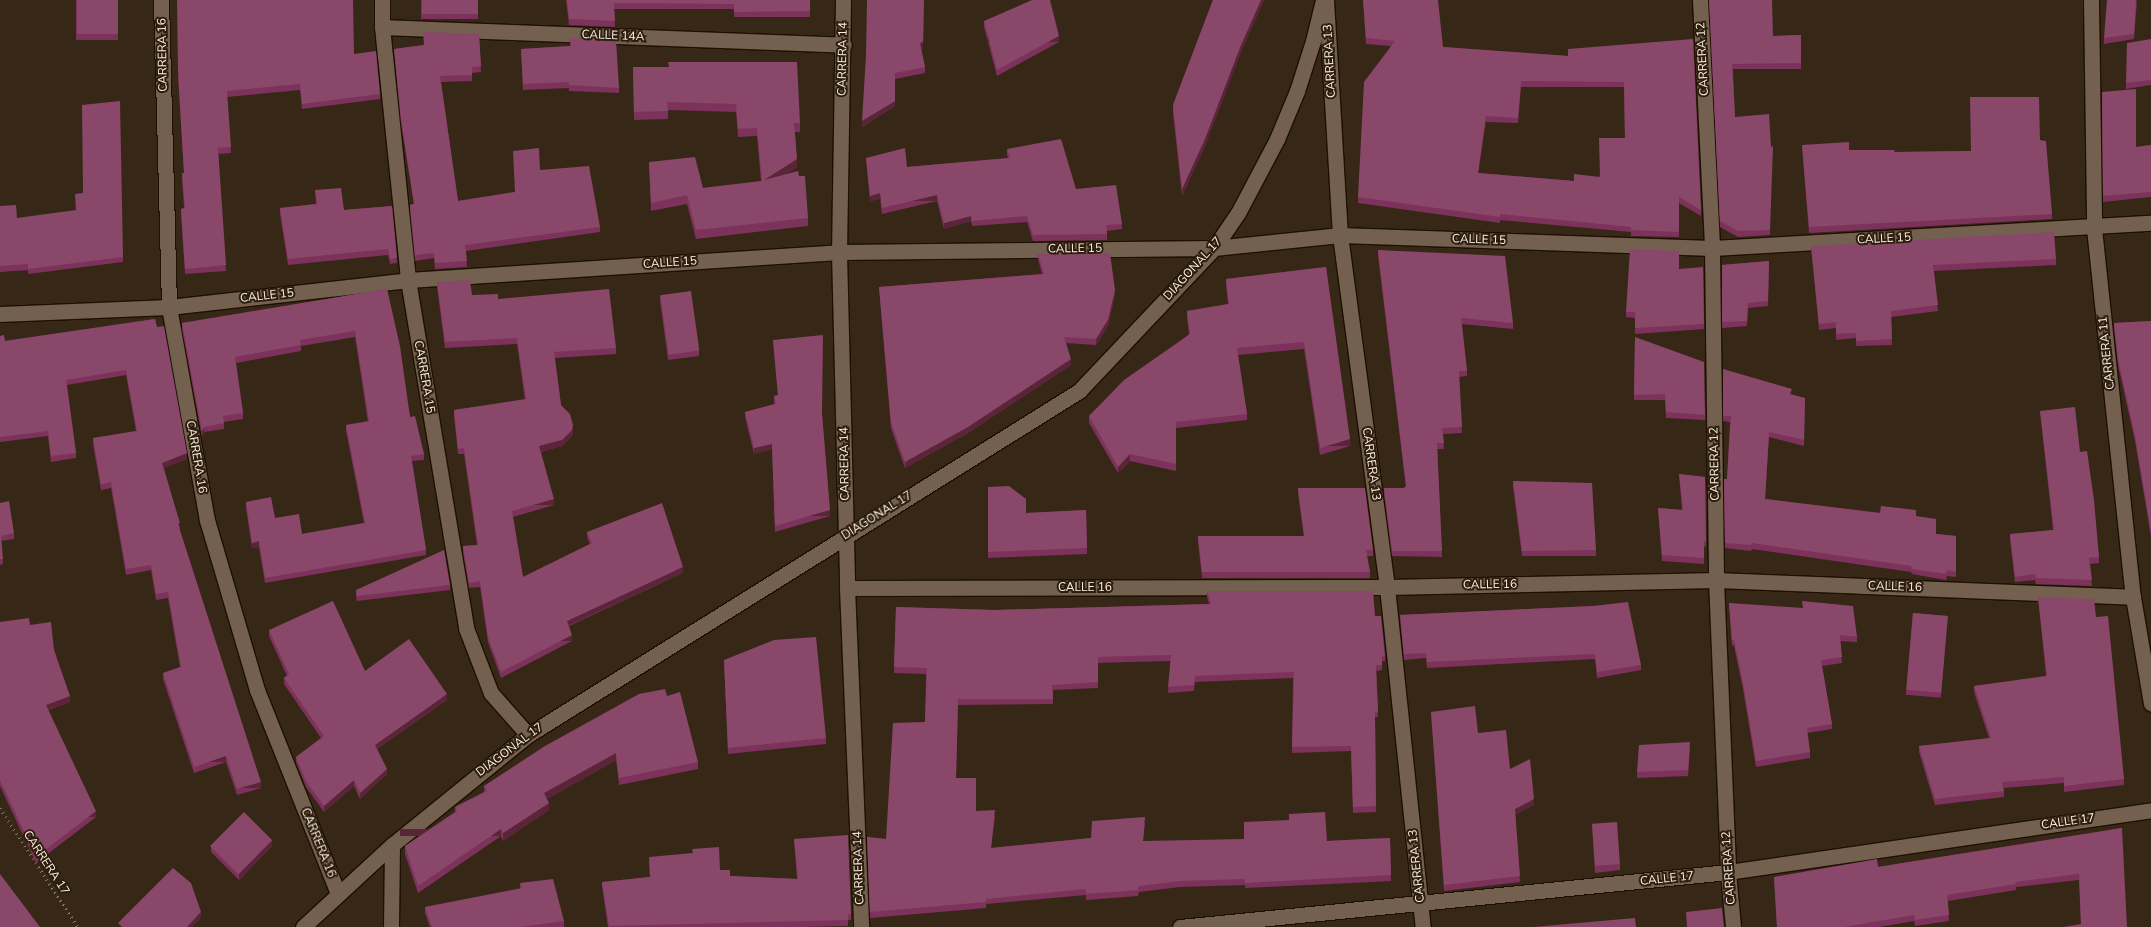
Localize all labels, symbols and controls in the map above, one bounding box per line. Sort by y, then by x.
street label: CARRERA 16 [155,18,171,92]
street label: CARRERA 14 [835,22,851,96]
street label: CARRERA 12 [1694,22,1712,96]
street label: CARRERA 13 [1321,24,1339,98]
street label: CALLE 14A [581,28,645,44]
street label: CALLE 15 [1857,230,1911,248]
street label: CALLE 15 [1452,232,1506,248]
street label: DIAGONAL 17 [1161,234,1225,304]
street label: CALLE 15 [1048,241,1102,257]
street label: CALLE 15 [643,254,697,272]
street label: CALLE 15 [239,286,295,306]
street label: CARRERA 11 [2096,316,2118,390]
street label: CARRERA 15 [411,339,437,415]
street label: CARRERA 16 [183,419,209,495]
street label: CARRERA 13 [1359,426,1383,502]
street label: CARRERA 14 [837,427,853,501]
street label: CARRERA 12 [1707,427,1723,501]
street label: DIAGONAL 17 [839,489,915,543]
street label: CALLE 16 [1463,577,1517,593]
street label: CALLE 16 [1868,579,1922,595]
street label: CALLE 16 [1058,581,1112,595]
street label: DIAGONAL 17 [474,720,546,780]
street label: CARRERA 16 [298,806,338,880]
street label: CALLE 17 [2040,811,2096,833]
street label: CARRERA 17 [20,828,72,898]
street label: CARRERA 13 [1406,829,1428,903]
street label: CARRERA 14 [851,831,867,905]
street label: CARRERA 12 [1719,831,1739,905]
street label: CALLE 17 [1639,869,1695,889]

